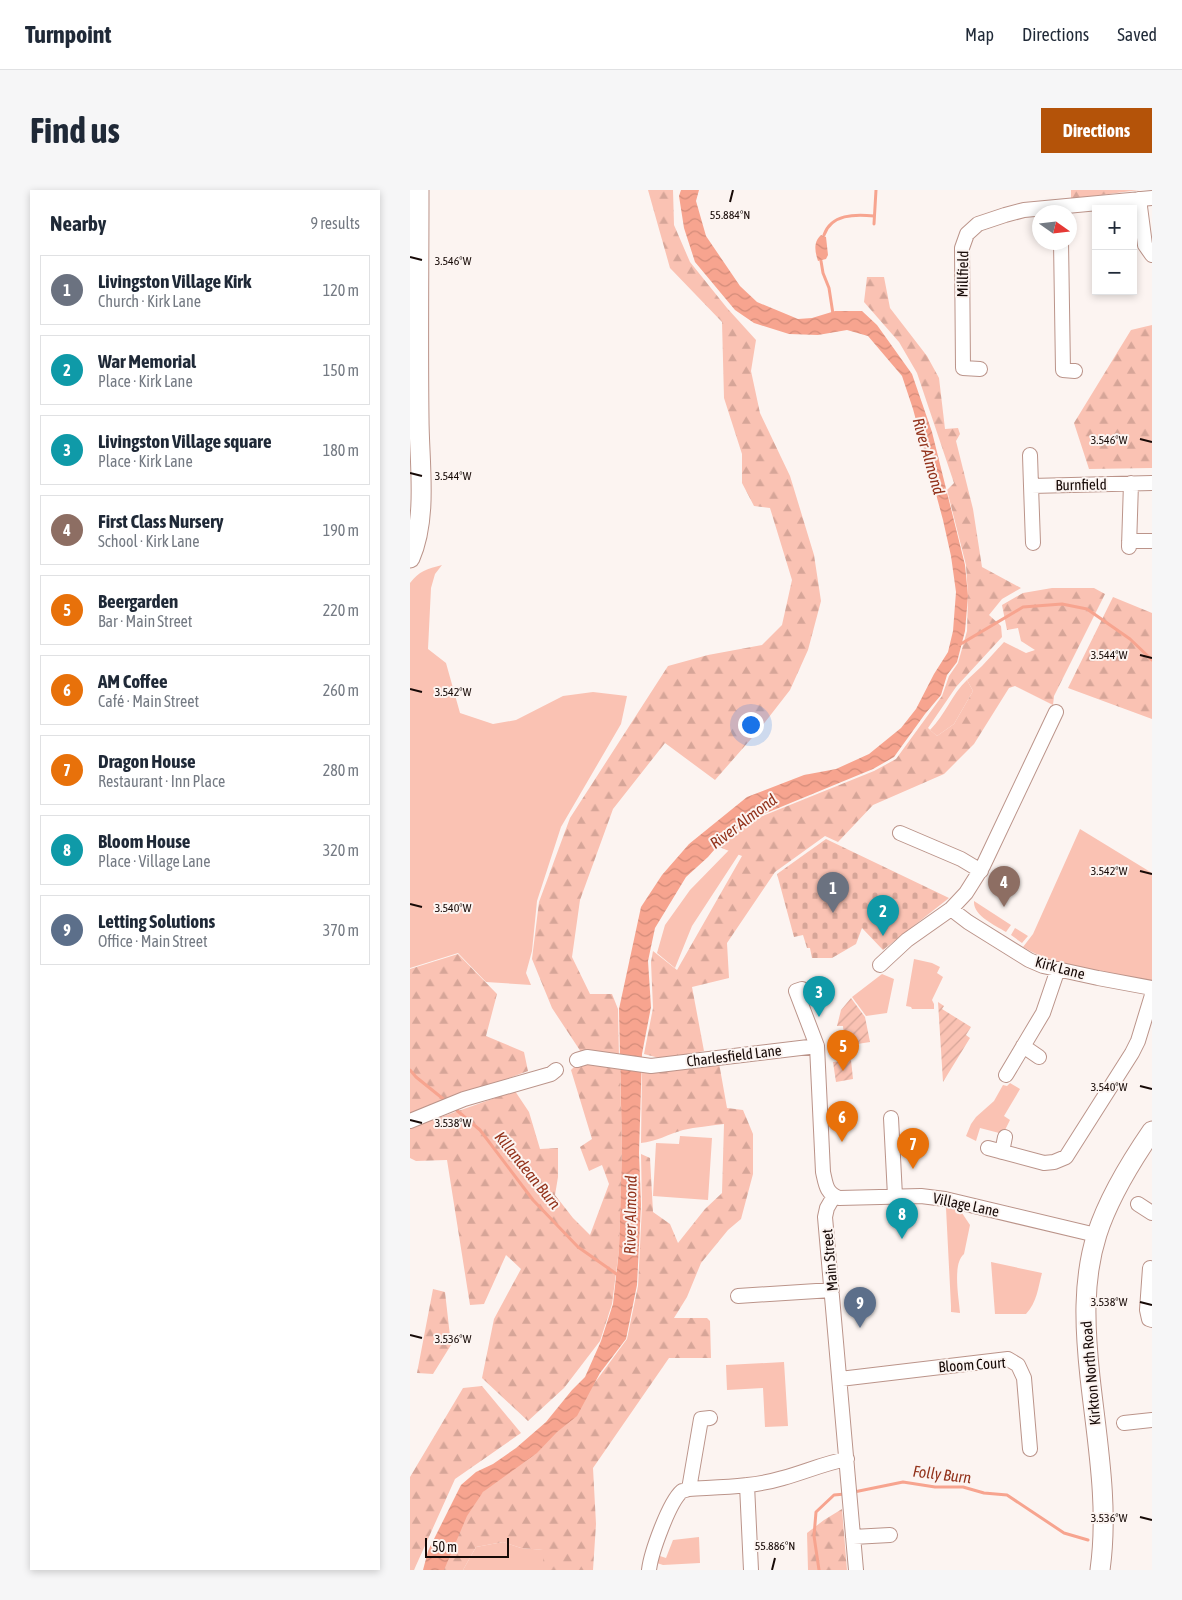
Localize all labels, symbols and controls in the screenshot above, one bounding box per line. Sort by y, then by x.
text: Turnpoint [25,21,111,48]
text: Map [965,24,994,45]
text: Directions [1022,24,1089,45]
text: Saved [1117,24,1157,45]
button: Directions [1041,108,1152,153]
text: Find us [30,110,120,150]
north arrow [1032,205,1077,250]
map controls [1092,205,1137,295]
button: + [1092,205,1137,250]
text: 55.884°N [710,208,750,222]
text: Nearby [50,211,106,235]
text: 9 results [310,214,360,232]
street label: Millfield [954,250,971,298]
button: − [1092,250,1137,295]
text: 3.546°W [435,254,472,268]
text: Livingston Village Kirk [98,270,251,292]
text: 1 [63,281,71,299]
text: 120 m [323,281,359,299]
text: Church · Kirk Lane [98,292,201,310]
text: War Memorial [98,350,196,372]
text: 2 [63,361,71,379]
text: 150 m [323,361,359,379]
text: Place · Kirk Lane [98,372,193,390]
water label: River Almond [909,416,949,497]
text: Livingston Village square [98,430,272,452]
text: 3.546°W [1091,433,1128,447]
text: 3 [63,441,71,459]
text: 180 m [323,441,359,459]
text: Place · Kirk Lane [98,452,193,470]
text: 3.544°W [435,469,472,483]
street label: Burnfield [1055,476,1107,493]
text: First Class Nursery [98,510,224,532]
text: 4 [63,521,71,539]
text: 190 m [323,521,359,539]
text: School · Kirk Lane [98,532,200,550]
text: Beergarden [98,590,178,612]
text: 5 [63,601,71,619]
text: 220 m [323,601,359,619]
text: Bar · Main Street [98,612,192,630]
text: 3.544°W [1091,648,1128,662]
text: AM Coffee [98,670,168,692]
text: 6 [63,681,71,699]
text: 260 m [323,681,359,699]
text: 3.542°W [435,685,472,699]
text: Café · Main Street [98,692,199,710]
your location [738,712,764,738]
text: Dragon House [98,750,196,772]
text: 7 [63,761,71,779]
text: 280 m [323,761,359,779]
text: Restaurant · Inn Place [98,772,225,790]
water label: River Almond [706,790,780,852]
text: Bloom House [98,830,190,852]
text: 8 [63,841,71,859]
text: 320 m [323,841,359,859]
text: Place · Village Lane [98,852,211,870]
text: 3.542°W [1091,864,1128,878]
pin: 4 [988,866,1020,907]
pin: 1 [817,872,849,913]
pin: 2 [867,895,899,936]
text: 3.540°W [435,901,472,915]
text: Letting Solutions [98,910,215,932]
text: 9 [63,921,71,939]
text: 370 m [323,921,359,939]
text: Office · Main Street [98,932,208,950]
street label: Kirk Lane [1033,953,1087,982]
pin: 3 [803,976,835,1017]
pin: 5 [827,1030,859,1071]
street label: Charlesfield Lane [685,1041,783,1070]
text: 3.540°W [1091,1080,1128,1094]
pin: 6 [826,1101,858,1142]
text: 3.538°W [435,1116,472,1130]
water label: Killandean Burn [491,1128,565,1212]
pin: 7 [897,1128,929,1169]
water label: River Almond [620,1175,640,1255]
street label: Village Lane [931,1189,1001,1220]
pin: 8 [886,1198,918,1239]
street label: Main Street [818,1228,841,1292]
pin: 9 [844,1287,876,1328]
text: 3.538°W [1091,1295,1128,1309]
street label: Kirkton North Road [1077,1320,1104,1426]
text: 3.536°W [435,1332,472,1346]
street label: Bloom Court [938,1354,1006,1375]
water label: Folly Burn [912,1461,972,1488]
text: 3.536°W [1091,1511,1128,1525]
scale bar [425,1535,509,1558]
text: 50 m [432,1539,457,1555]
text: 55.886°N [755,1539,795,1553]

